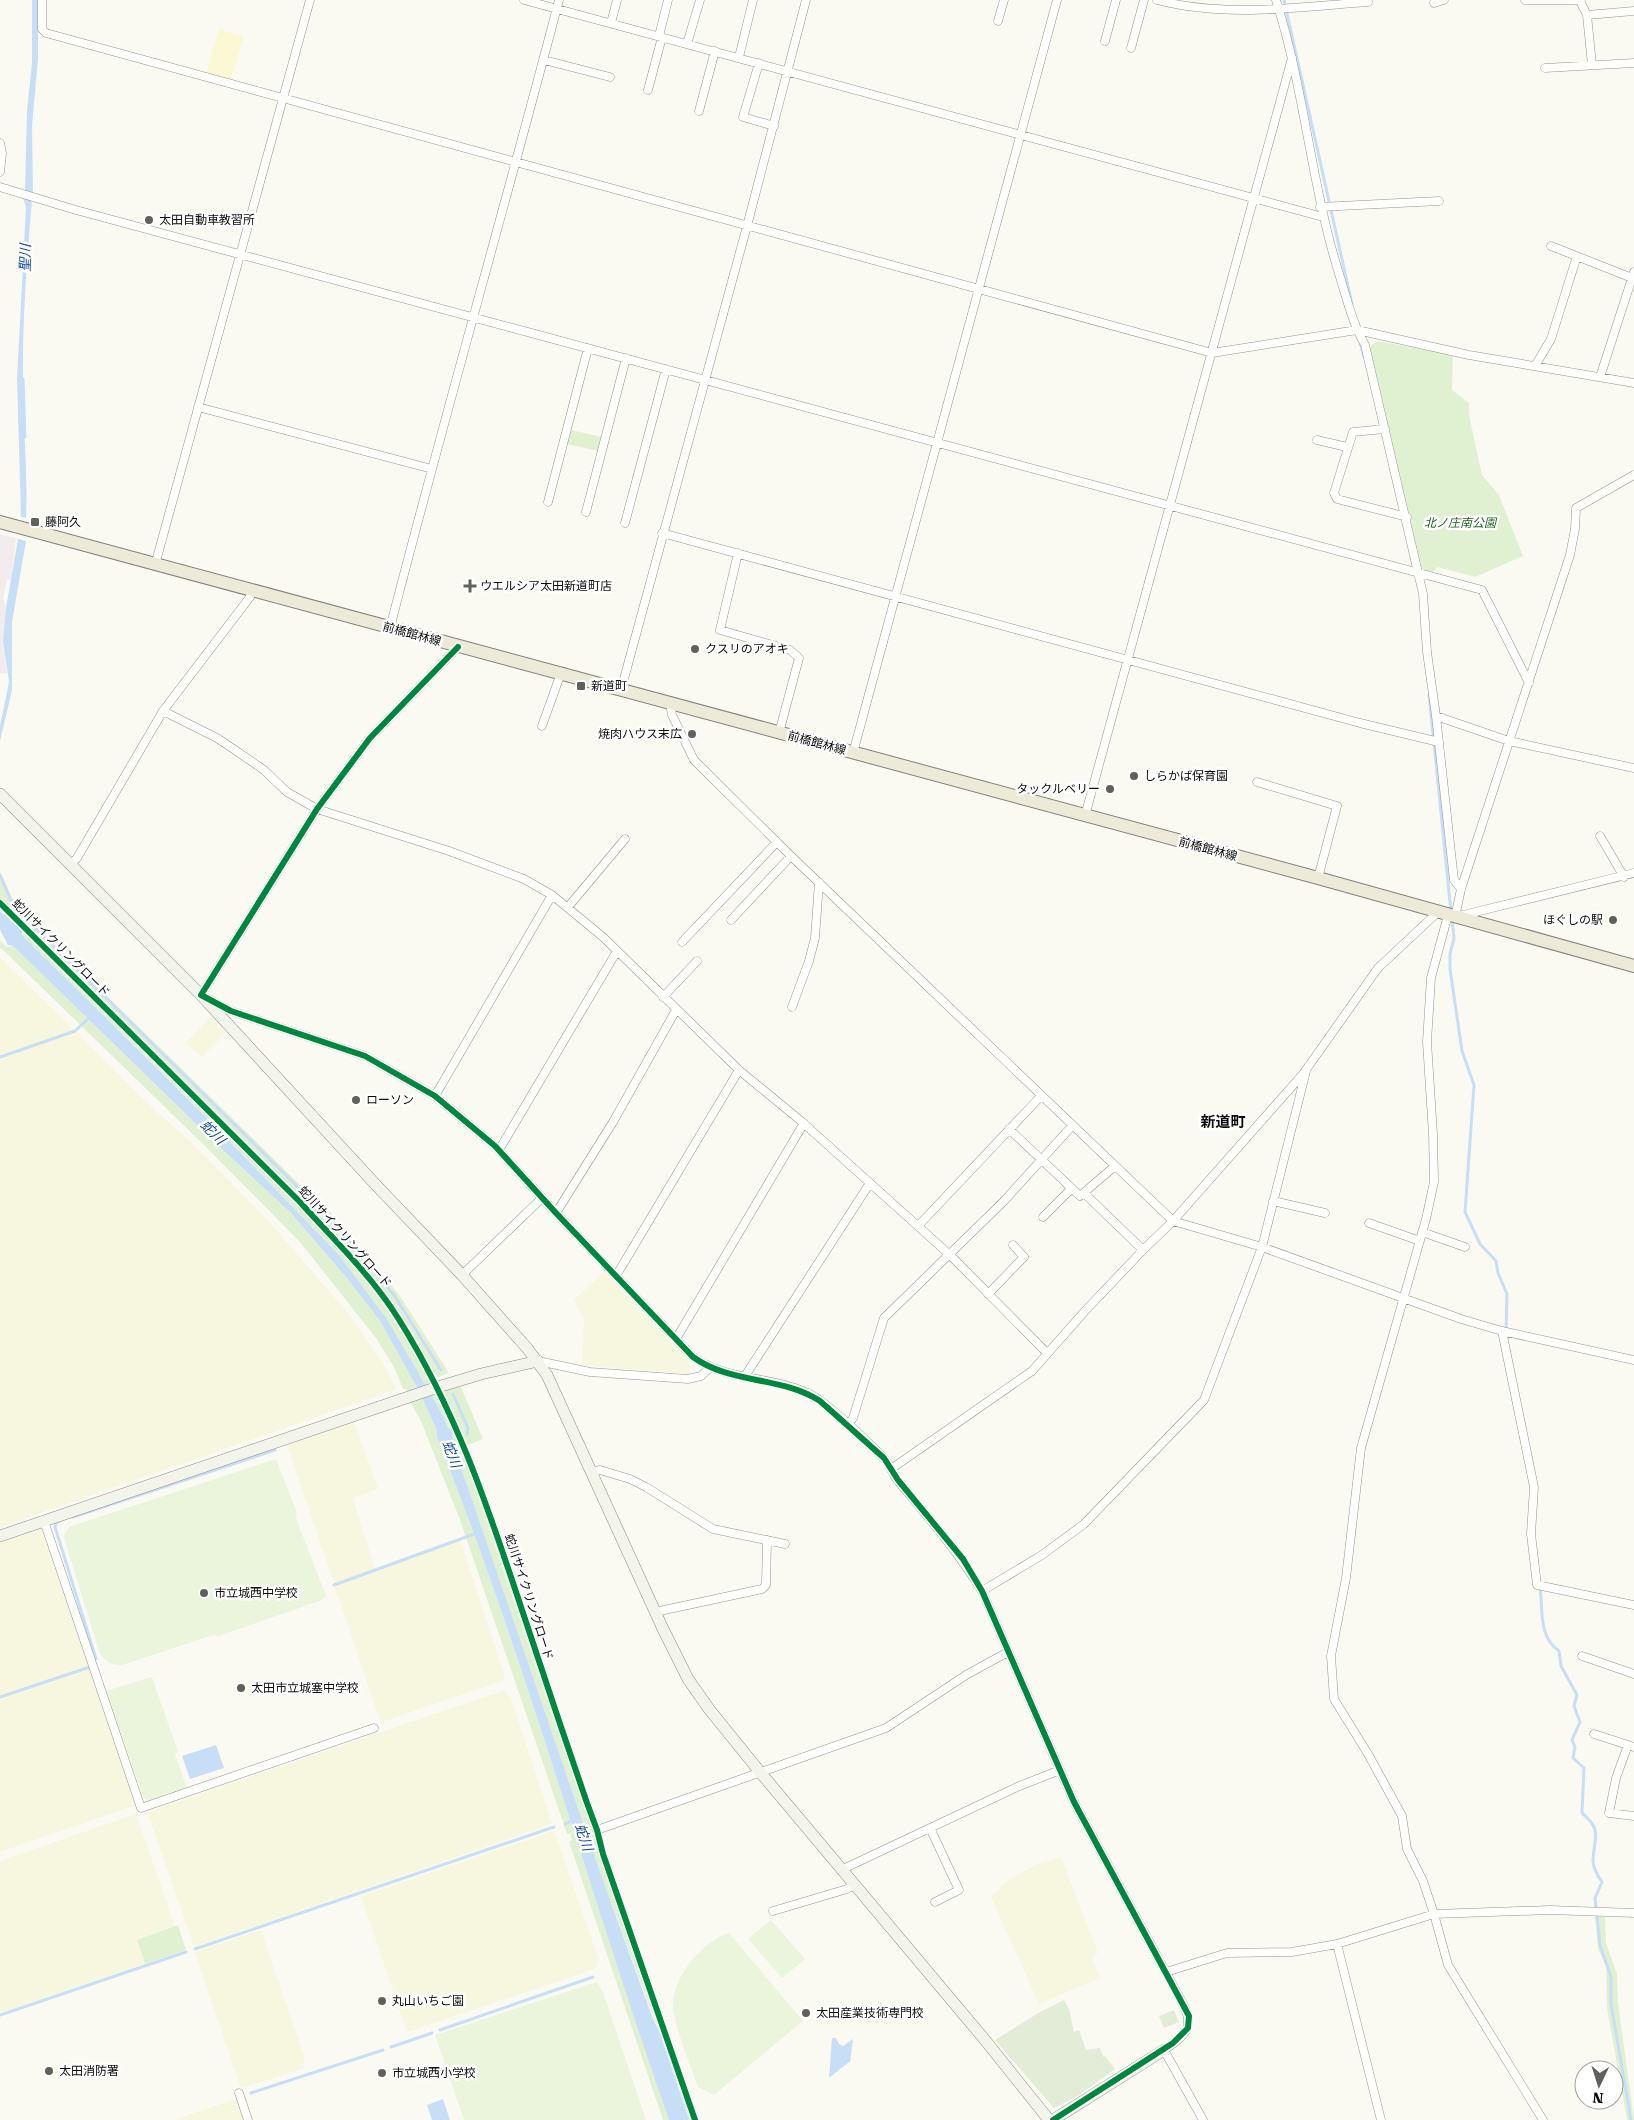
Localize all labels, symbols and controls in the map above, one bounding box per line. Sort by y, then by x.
place label: 太田自動車教習所 [159,213,255,227]
marker: 太田自動車教習所 [143,214,155,226]
water label: 聖川 [17,242,33,272]
place label: 藤阿久 [45,515,81,529]
marker: 藤阿久 [29,516,41,528]
park label: 北ノ庄南公園 [1424,516,1498,530]
place label: ウエルシア太田新道町店 [480,579,612,593]
marker: ウエルシア太田新道町店 [464,580,476,592]
street label: 前橋館林線 [381,619,443,649]
place label: クスリのアオキ [705,642,789,656]
marker: クスリのアオキ [689,643,701,655]
place label: 新道町 [591,679,627,693]
marker: 新道町 [575,680,587,692]
place label: 焼肉ハウス末広 [598,727,682,741]
marker: 焼肉ハウス末広 [686,728,698,740]
street label: 前橋館林線 [786,728,848,758]
place label: しらかば保育園 [1144,769,1228,783]
marker: しらかば保育園 [1128,770,1140,782]
place label: タックルベリー [1016,782,1100,796]
marker: タックルベリー [1104,783,1116,795]
street label: 前橋館林線 [1177,834,1239,864]
street label: 蛇川サイクリングロード [9,896,113,1000]
place label: ほぐしの駅 [1543,913,1603,927]
marker: ほぐしの駅 [1607,914,1619,926]
place label: ローソン [366,1093,414,1107]
marker: ローソン [350,1094,362,1106]
district label: 新道町 [1200,1113,1246,1131]
water label: 蛇川 [197,1116,230,1149]
street label: 蛇川サイクリングロード [296,1183,394,1291]
water label: 蛇川 [440,1438,465,1472]
street label: 蛇川サイクリングロード [502,1532,556,1662]
place label: 市立城西中学校 [214,1586,298,1600]
marker: 市立城西中学校 [198,1587,210,1599]
place label: 太田市立城塞中学校 [251,1681,359,1695]
marker: 太田市立城塞中学校 [235,1682,247,1694]
water label: 蛇川 [572,1821,597,1855]
place label: 丸山いちご園 [392,1994,464,2008]
marker: 丸山いちご園 [376,1995,388,2007]
place label: 太田産業技術専門校 [816,2006,924,2020]
marker: 太田産業技術専門校 [800,2007,812,2019]
north arrow [1574,2060,1624,2110]
place label: 太田消防署 [59,2064,119,2078]
marker: 太田消防署 [43,2065,55,2077]
place label: 市立城西小学校 [392,2066,476,2080]
marker: 市立城西小学校 [376,2067,388,2079]
text: N [1592,2090,1604,2106]

